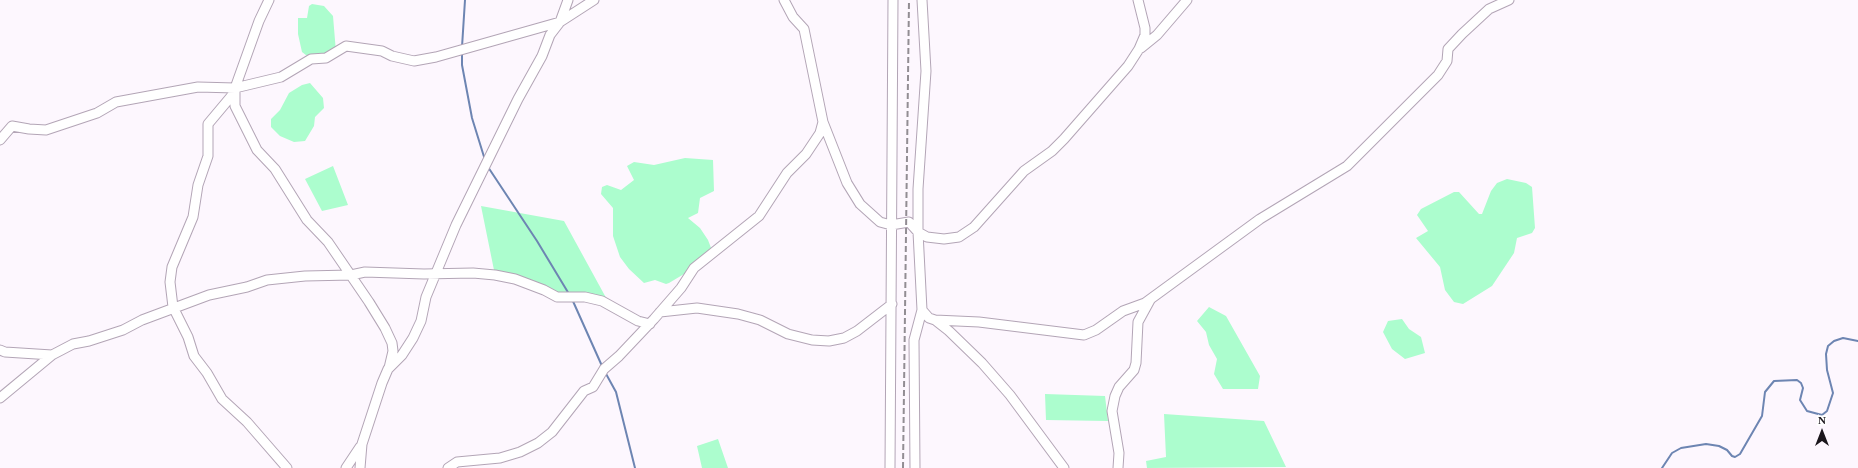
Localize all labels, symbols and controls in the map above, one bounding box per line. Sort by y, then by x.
north arrow [1802,412,1842,452]
text: N [1818,414,1826,426]

